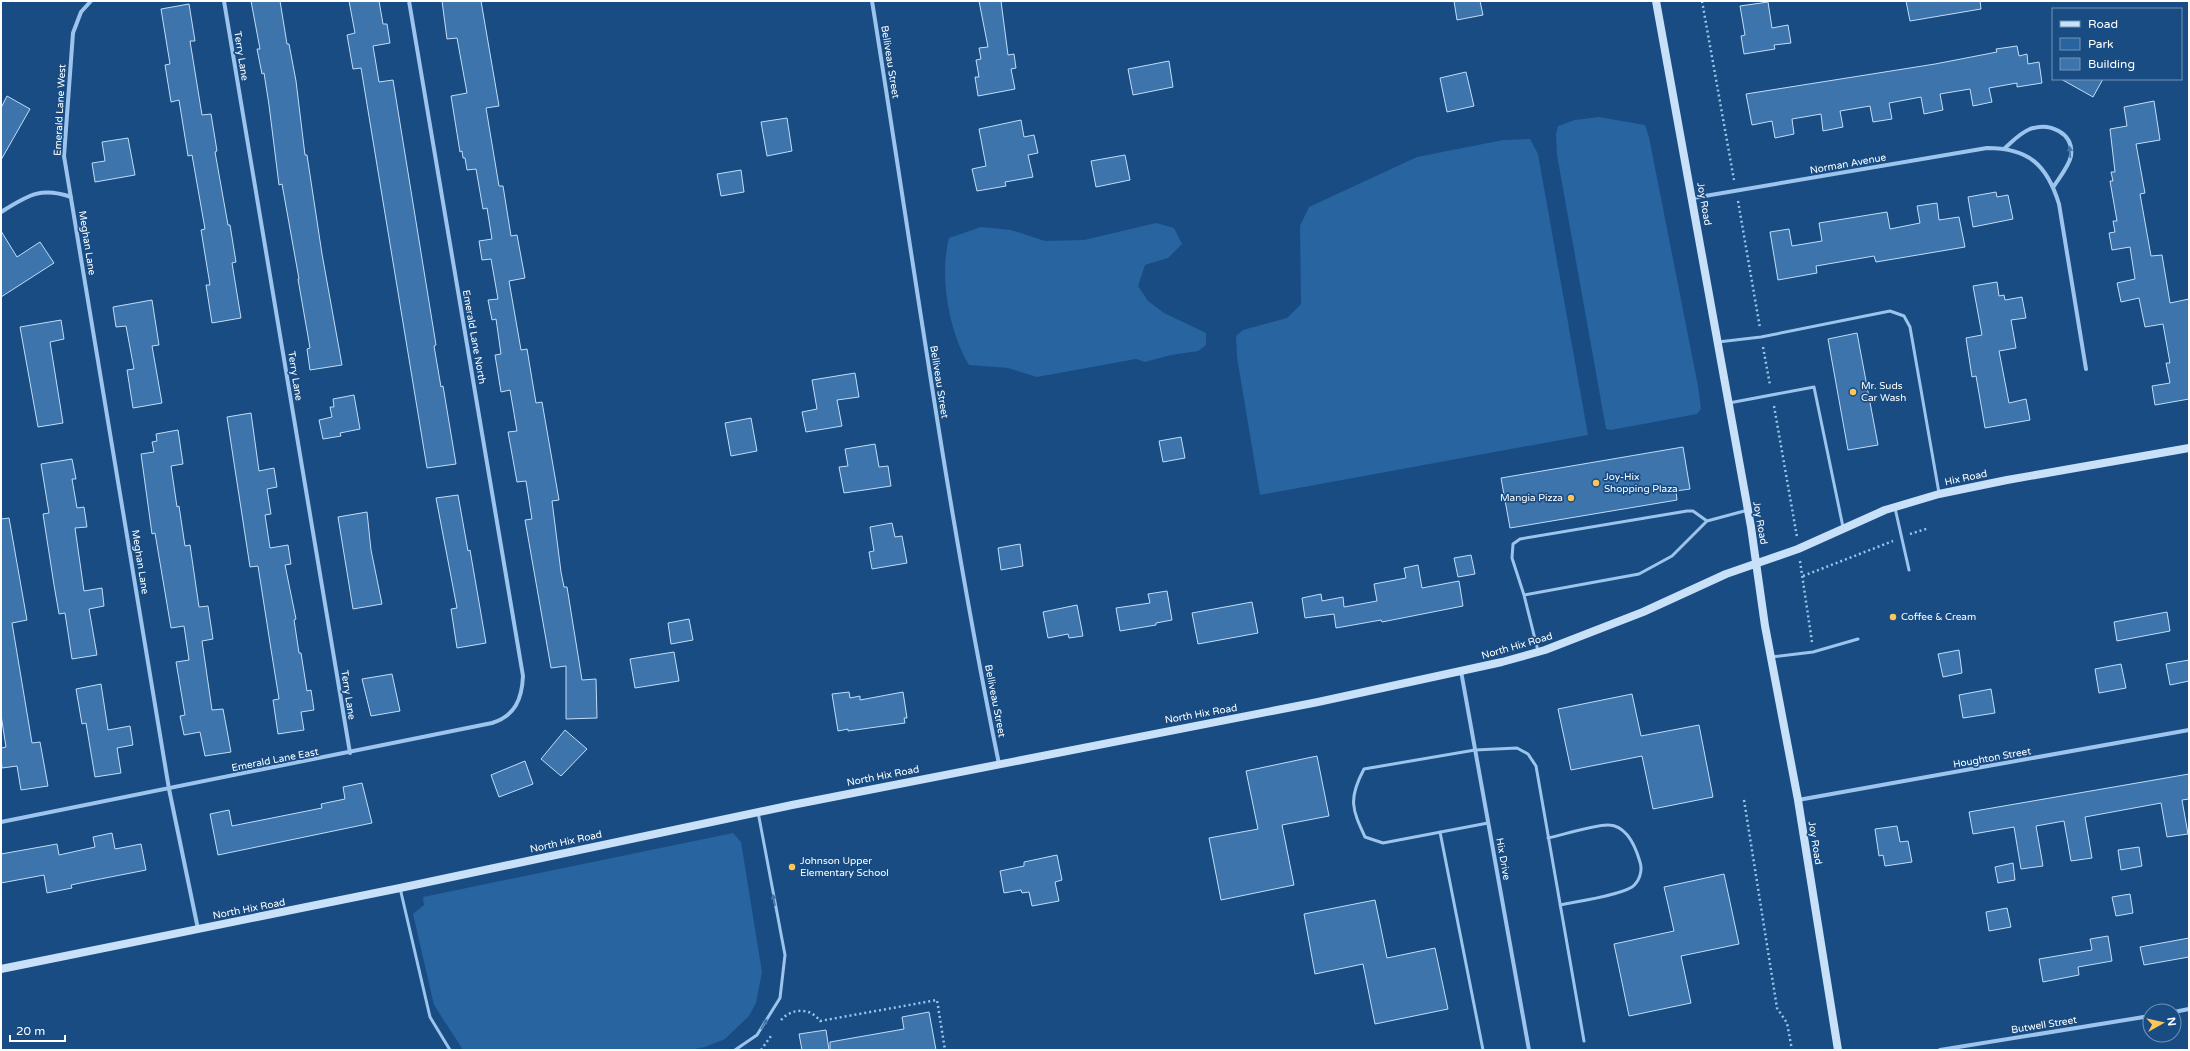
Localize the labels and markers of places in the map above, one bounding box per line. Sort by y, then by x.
place label: Mr. Suds Car Wash [1861,380,1906,404]
marker: Mr. Suds Car Wash [1848,387,1858,397]
place label: Joy-Hix Shopping Plaza [1604,471,1678,495]
marker: Joy-Hix Shopping Plaza [1591,478,1601,488]
place label: Mangia Pizza [1500,492,1563,504]
marker: Mangia Pizza [1566,493,1576,503]
place label: Coffee & Cream [1901,611,1976,623]
marker: Coffee & Cream [1888,612,1898,622]
place label: Johnson Upper Elementary School [800,855,889,879]
marker: Johnson Upper Elementary School [787,862,797,872]

